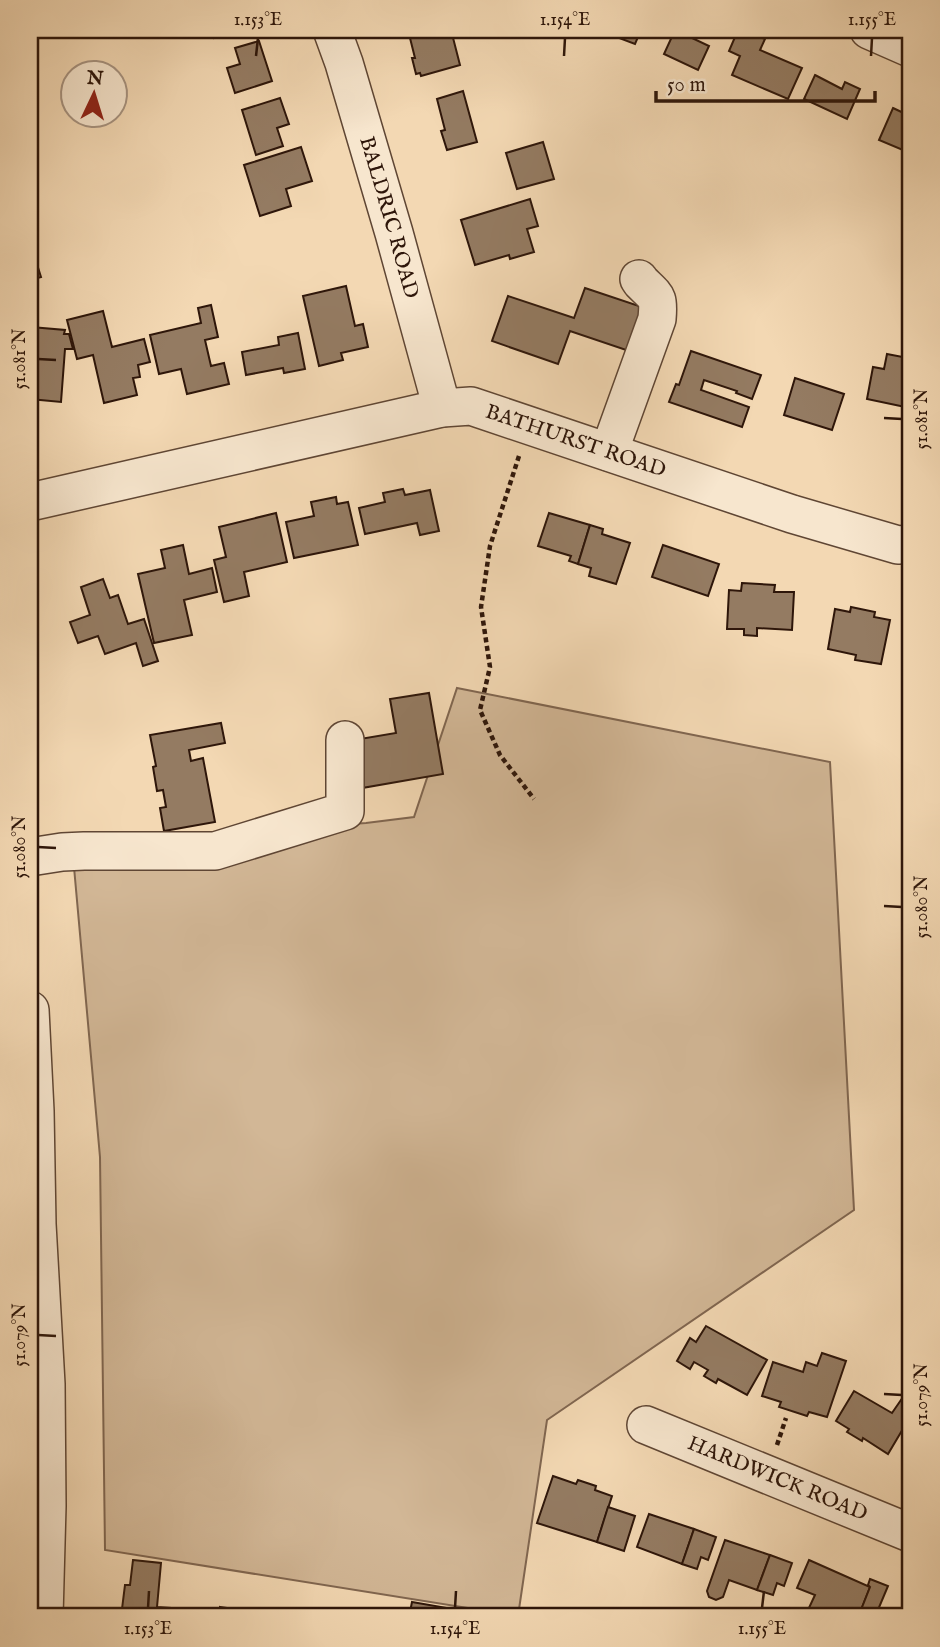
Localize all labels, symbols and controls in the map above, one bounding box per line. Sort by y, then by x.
text: 1.153°E [234,9,282,32]
text: 1.154°E [540,9,590,32]
text: 1.155°E [848,9,896,32]
north arrow [60,60,130,130]
scale bar [656,60,875,104]
text: N [85,66,105,92]
text: 50 m [667,72,706,99]
street label: BALDRIC ROAD [353,133,425,302]
text: 51.081°N [9,328,32,389]
text: 51.081°N [911,388,934,449]
street label: BATHURST ROAD [482,398,669,484]
text: 51.080°N [9,815,32,879]
text: 51.080°N [911,875,934,939]
text: 51.079°N [9,1303,32,1367]
text: 51.079°N [911,1363,934,1427]
street label: HARDWICK ROAD [683,1430,871,1528]
text: 1.153°E [124,1618,172,1641]
text: 1.154°E [430,1618,480,1641]
text: 1.155°E [738,1618,786,1641]

